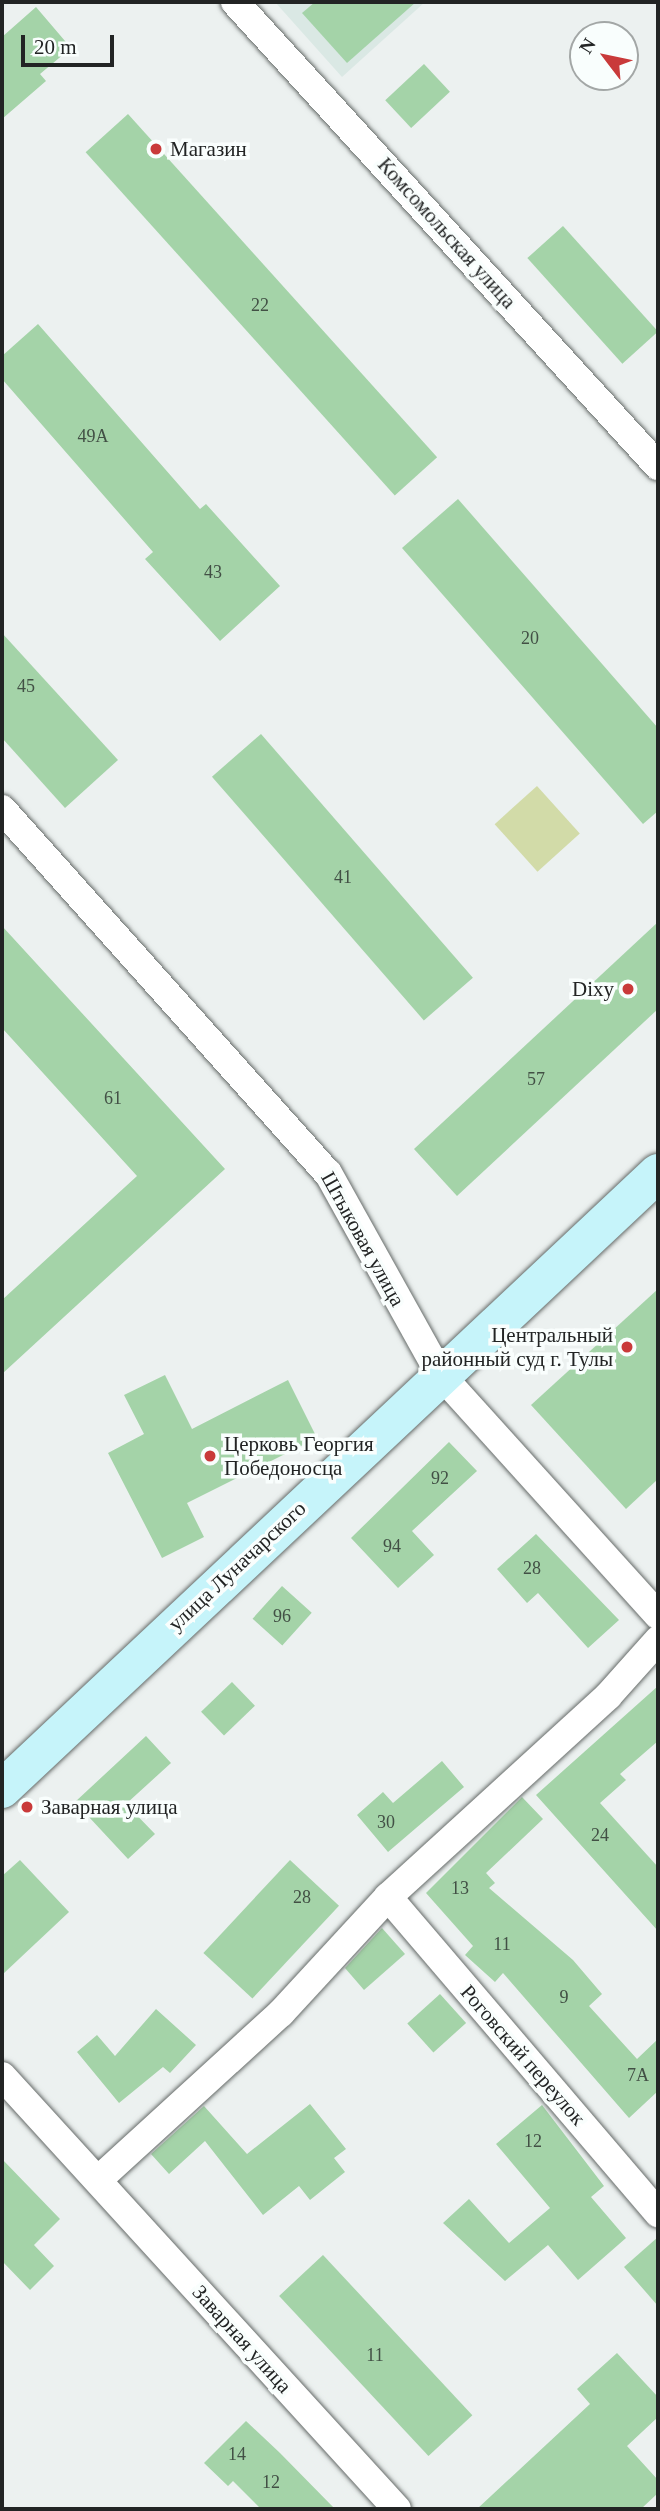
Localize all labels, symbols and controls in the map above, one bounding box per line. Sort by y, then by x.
scale bar [24,21,117,65]
north arrow [569,21,639,91]
text: N [575,34,600,57]
text: 20 m [34,35,77,59]
place label: Магазин [170,136,247,162]
marker: Магазин [148,141,164,157]
street label: Комсомольская улица [373,152,521,314]
house number: 22 [251,294,269,316]
house number: 49А [78,425,108,447]
house number: 43 [204,561,222,583]
house number: 20 [521,627,539,649]
house number: 45 [17,675,35,697]
house number: 41 [334,866,352,888]
place label: Dixy [572,976,614,1002]
marker: Dixy [620,981,636,997]
house number: 57 [527,1068,545,1090]
house number: 61 [104,1087,122,1109]
street label: Штыковая улица [316,1167,410,1311]
place label: Центральный районный суд г. Тулы [422,1322,613,1372]
marker: Центральный районный суд г. Тулы [619,1339,635,1355]
place label: Церковь Георгия Победоносца [224,1431,374,1481]
marker: Церковь Георгия Победоносца [202,1448,218,1464]
house number: 92 [431,1467,449,1489]
street label: улица Луначарского [163,1496,311,1636]
house number: 94 [383,1535,401,1557]
house number: 28 [523,1557,541,1579]
house number: 96 [273,1605,291,1627]
place label: Заварная улица [41,1794,178,1820]
marker: Заварная улица [19,1799,35,1815]
house number: 30 [377,1811,395,1833]
house number: 24 [591,1824,609,1846]
house number: 13 [451,1877,469,1899]
house number: 28 [293,1886,311,1908]
house number: 11 [493,1933,511,1955]
street label: Роговский переулок [455,1980,591,2130]
house number: 9 [560,1986,568,2008]
house number: 7А [627,2064,649,2086]
house number: 12 [524,2130,542,2152]
street label: Заварная улица [187,2280,297,2398]
house number: 11 [366,2344,384,2366]
house number: 14 [228,2443,246,2465]
house number: 12 [262,2471,280,2493]

